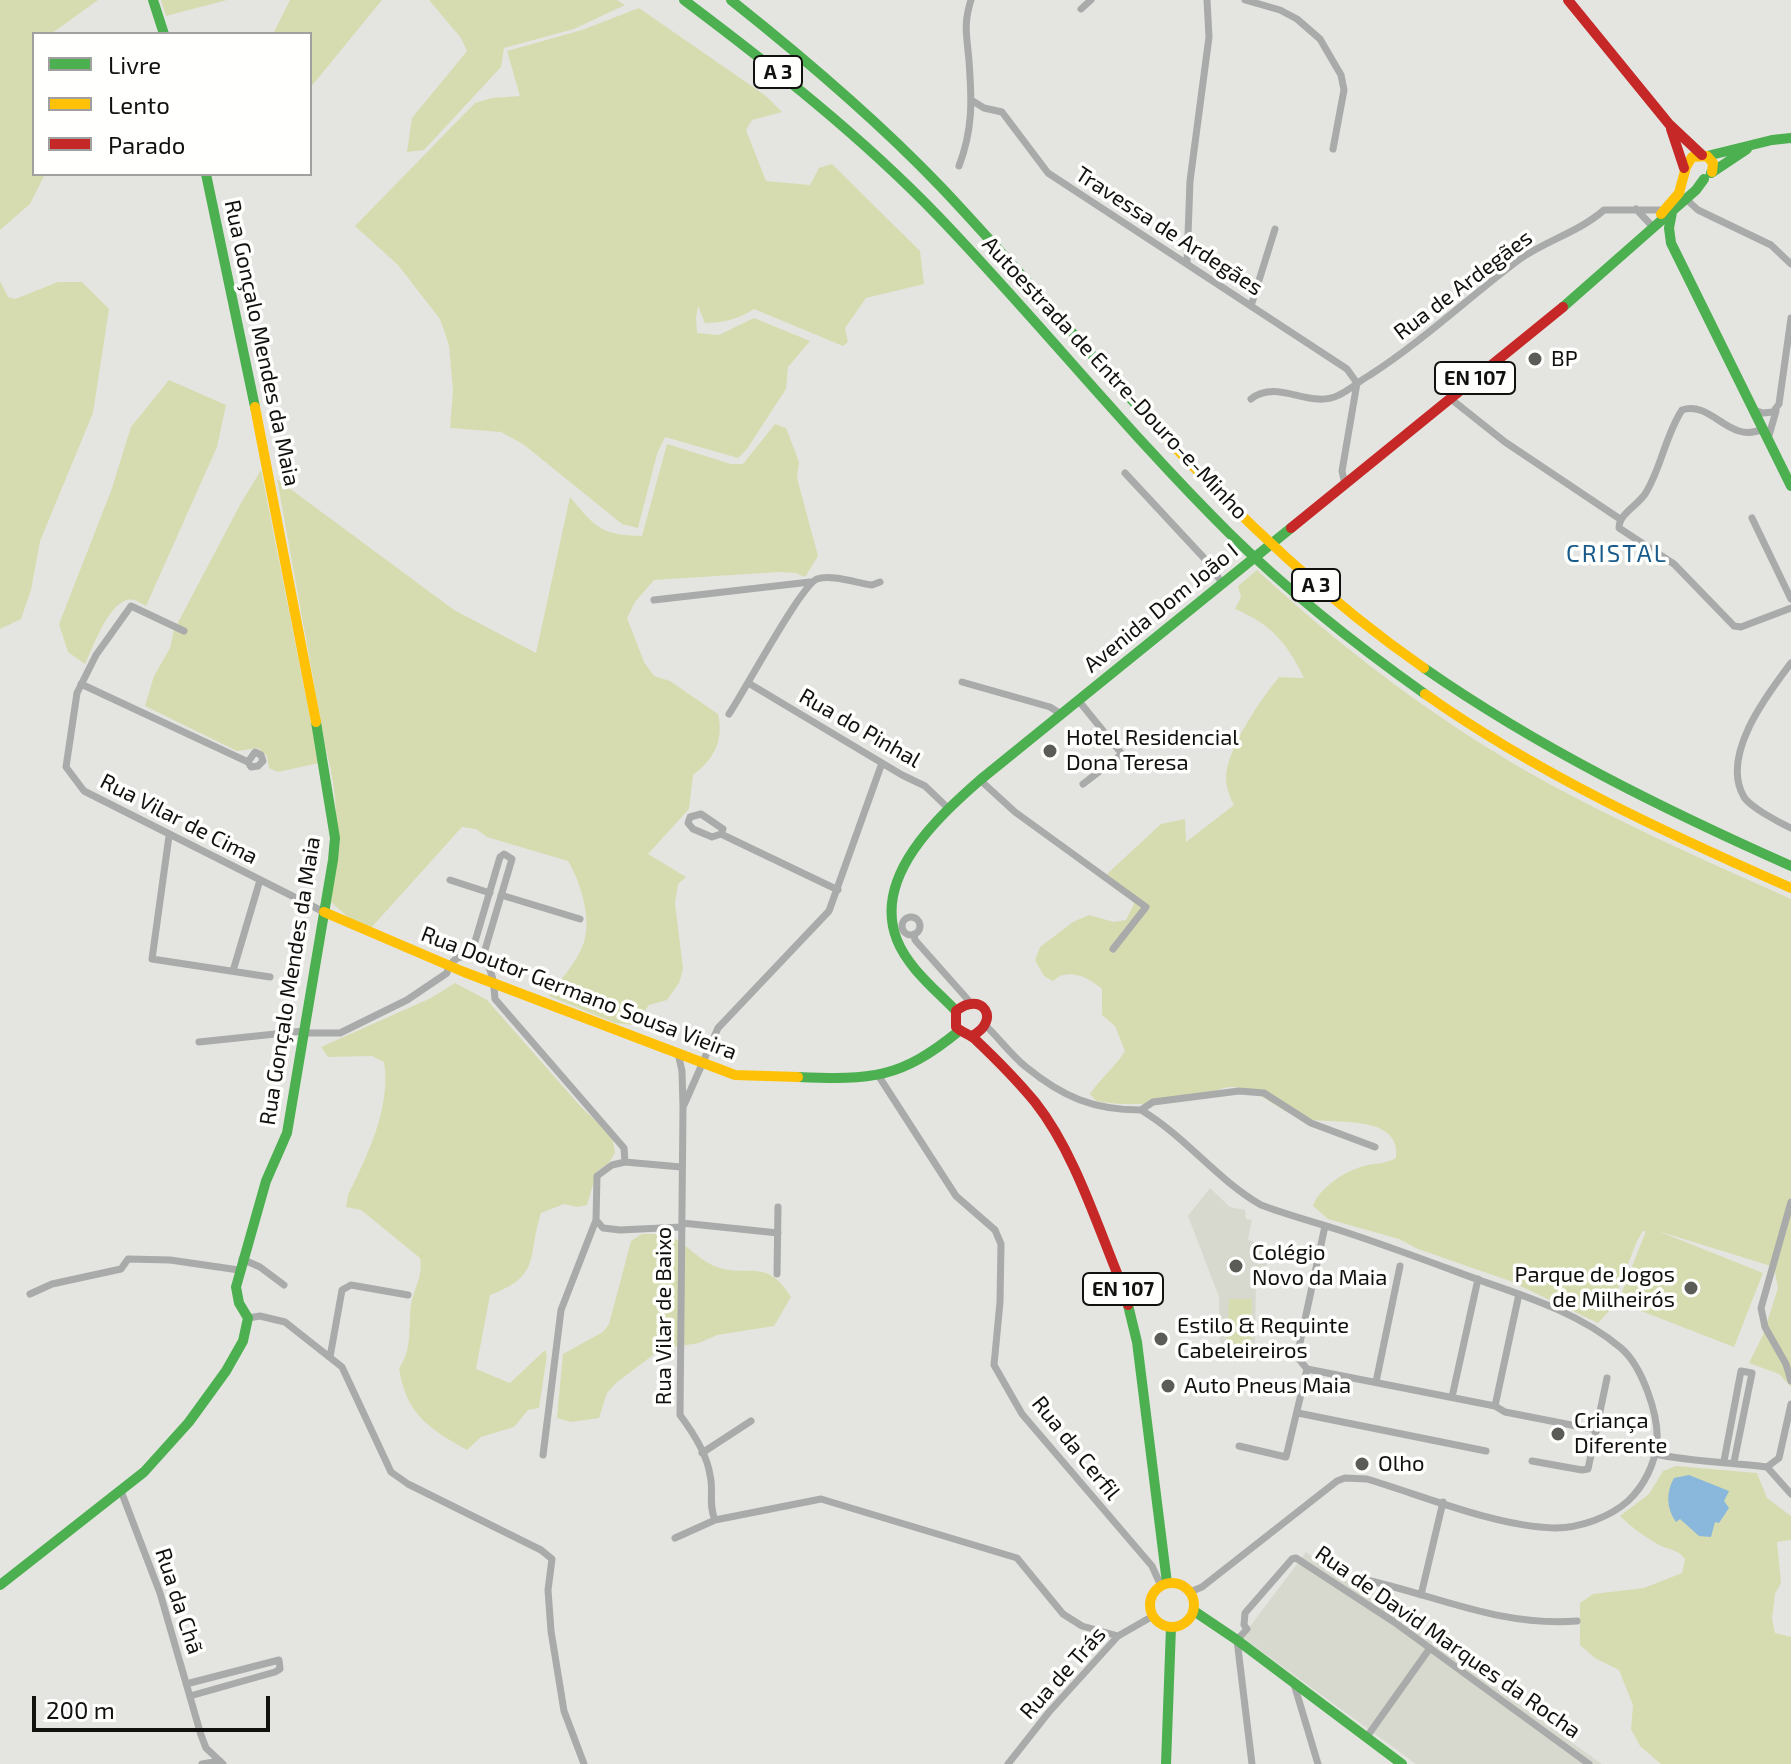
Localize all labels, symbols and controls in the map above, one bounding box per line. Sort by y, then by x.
legend [32,32,312,176]
text: Livre [108,50,161,79]
road number: A 3 [754,56,802,88]
text: Lento [108,90,170,119]
text: Parado [108,130,185,159]
street label: Travessa de Ardegães [1071,161,1267,301]
street label: Rua Gonçalo Mendes da Maia [219,198,305,488]
street label: Rua de Ardegães [1389,224,1537,346]
street label: Autoestrada de Entre-Douro-e-Minho [977,231,1253,525]
place label: BP [1551,346,1578,372]
marker: BP [1526,350,1544,368]
road number: EN 107 [1435,362,1515,394]
street label: Avenida Dom João I [1079,538,1243,678]
district label: CRISTAL [1566,540,1668,568]
road number: A 3 [1292,569,1340,601]
street label: Rua do Pinhal [795,683,925,773]
place label: Hotel Residencial Dona Teresa [1066,725,1239,776]
marker: Hotel Residencial Dona Teresa [1041,742,1059,760]
street label: Rua Vilar de Cima [96,768,262,870]
street label: Rua Gonçalo Mendes da Maia [254,835,326,1127]
street label: Rua Doutor Germano Sousa Vieira [417,920,741,1066]
street label: Rua Vilar de Baixo [651,1227,677,1405]
place label: Colégio Novo da Maia [1252,1240,1387,1292]
marker: Colégio Novo da Maia [1227,1257,1245,1275]
place label: Parque de Jogos de Milheirós [1514,1262,1675,1314]
road number: EN 107 [1083,1273,1163,1305]
marker: Parque de Jogos de Milheirós [1682,1279,1700,1297]
place label: Estilo & Requinte Cabeleireiros [1177,1313,1349,1364]
marker: Estilo & Requinte Cabeleireiros [1152,1330,1170,1348]
place label: Auto Pneus Maia [1184,1373,1351,1399]
marker: Auto Pneus Maia [1159,1377,1177,1395]
street label: Rua da Cerfil [1026,1391,1126,1505]
place label: Criança Diferente [1574,1408,1667,1460]
marker: Criança Diferente [1549,1425,1567,1443]
place label: Olho [1378,1451,1425,1477]
marker: Olho [1353,1455,1371,1473]
street label: Rua de David Marques da Rocha [1310,1540,1586,1744]
street label: Rua da Chã [149,1545,209,1657]
street label: Rua de Trás [1015,1621,1111,1725]
scale bar [36,1680,274,1730]
text: 200 m [46,1695,115,1724]

